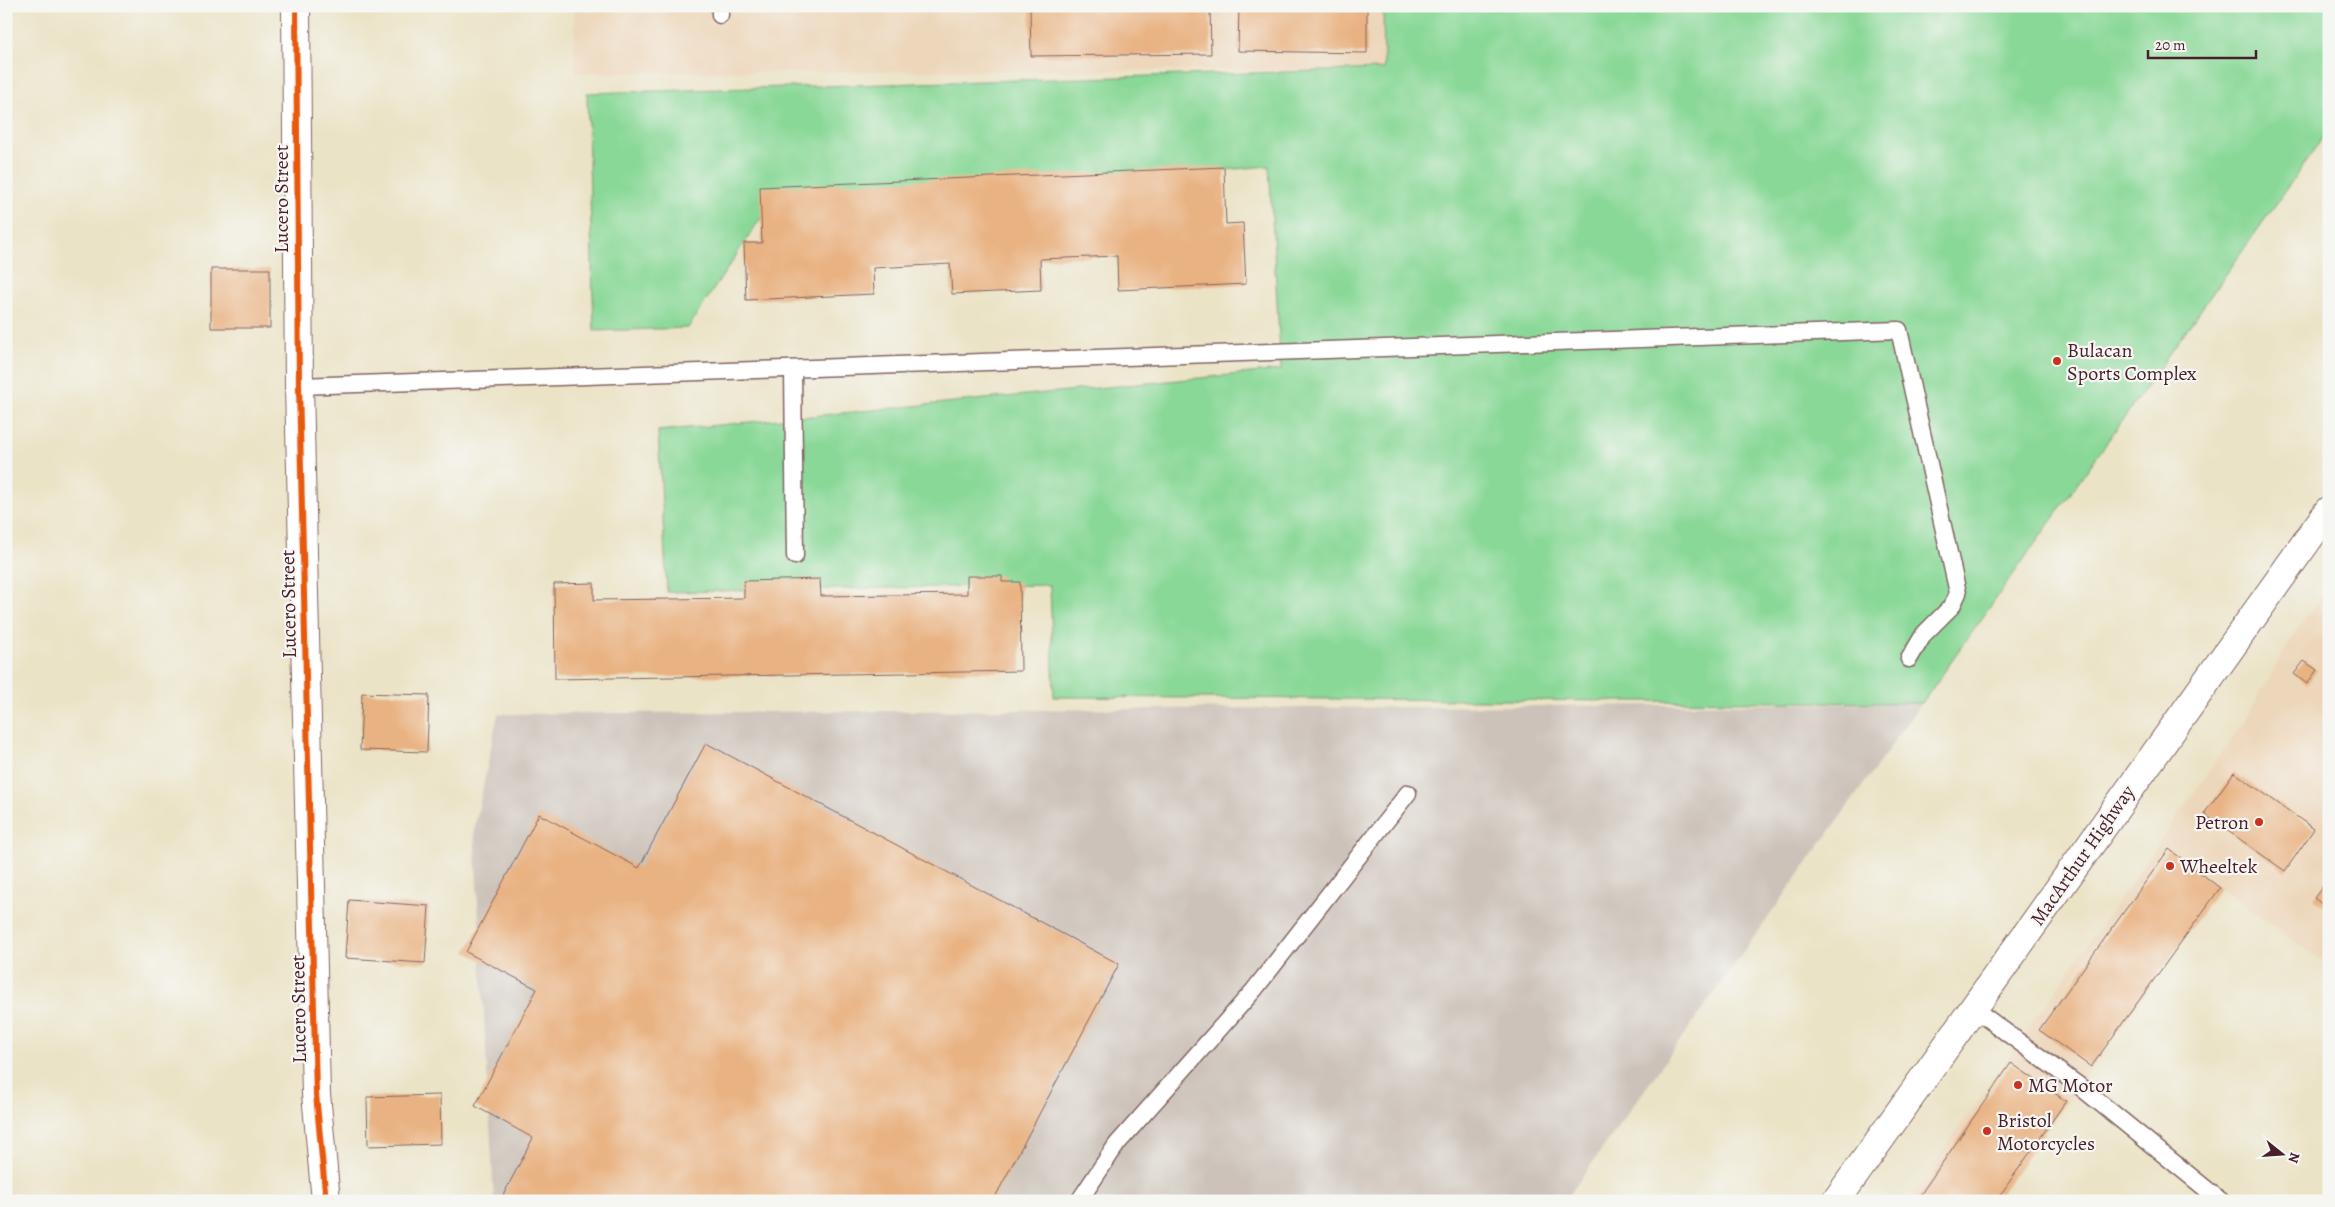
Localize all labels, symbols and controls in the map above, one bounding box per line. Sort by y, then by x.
scale bar [2148,28,2255,60]
text: 20 m [2155,35,2186,55]
street label: Lucero Street [268,144,295,253]
place label: Bulacan Sports Complex [2067,337,2197,387]
marker: Bulacan Sports Complex [2051,355,2063,367]
street label: Lucero Street [274,549,303,659]
street label: MacArthur Highway [2024,779,2142,931]
place label: Petron [2195,809,2249,836]
marker: Petron [2253,816,2265,828]
place label: Wheeltek [2179,853,2257,880]
marker: Wheeltek [2164,860,2176,872]
street label: Lucero Street [284,954,313,1064]
place label: MG Motor [2028,1072,2113,1099]
marker: MG Motor [2012,1079,2024,1091]
place label: Bristol Motorcycles [1997,1107,2095,1157]
marker: Bristol Motorcycles [1981,1125,1993,1137]
north arrow [2258,1130,2308,1180]
text: N [2283,1150,2305,1165]

